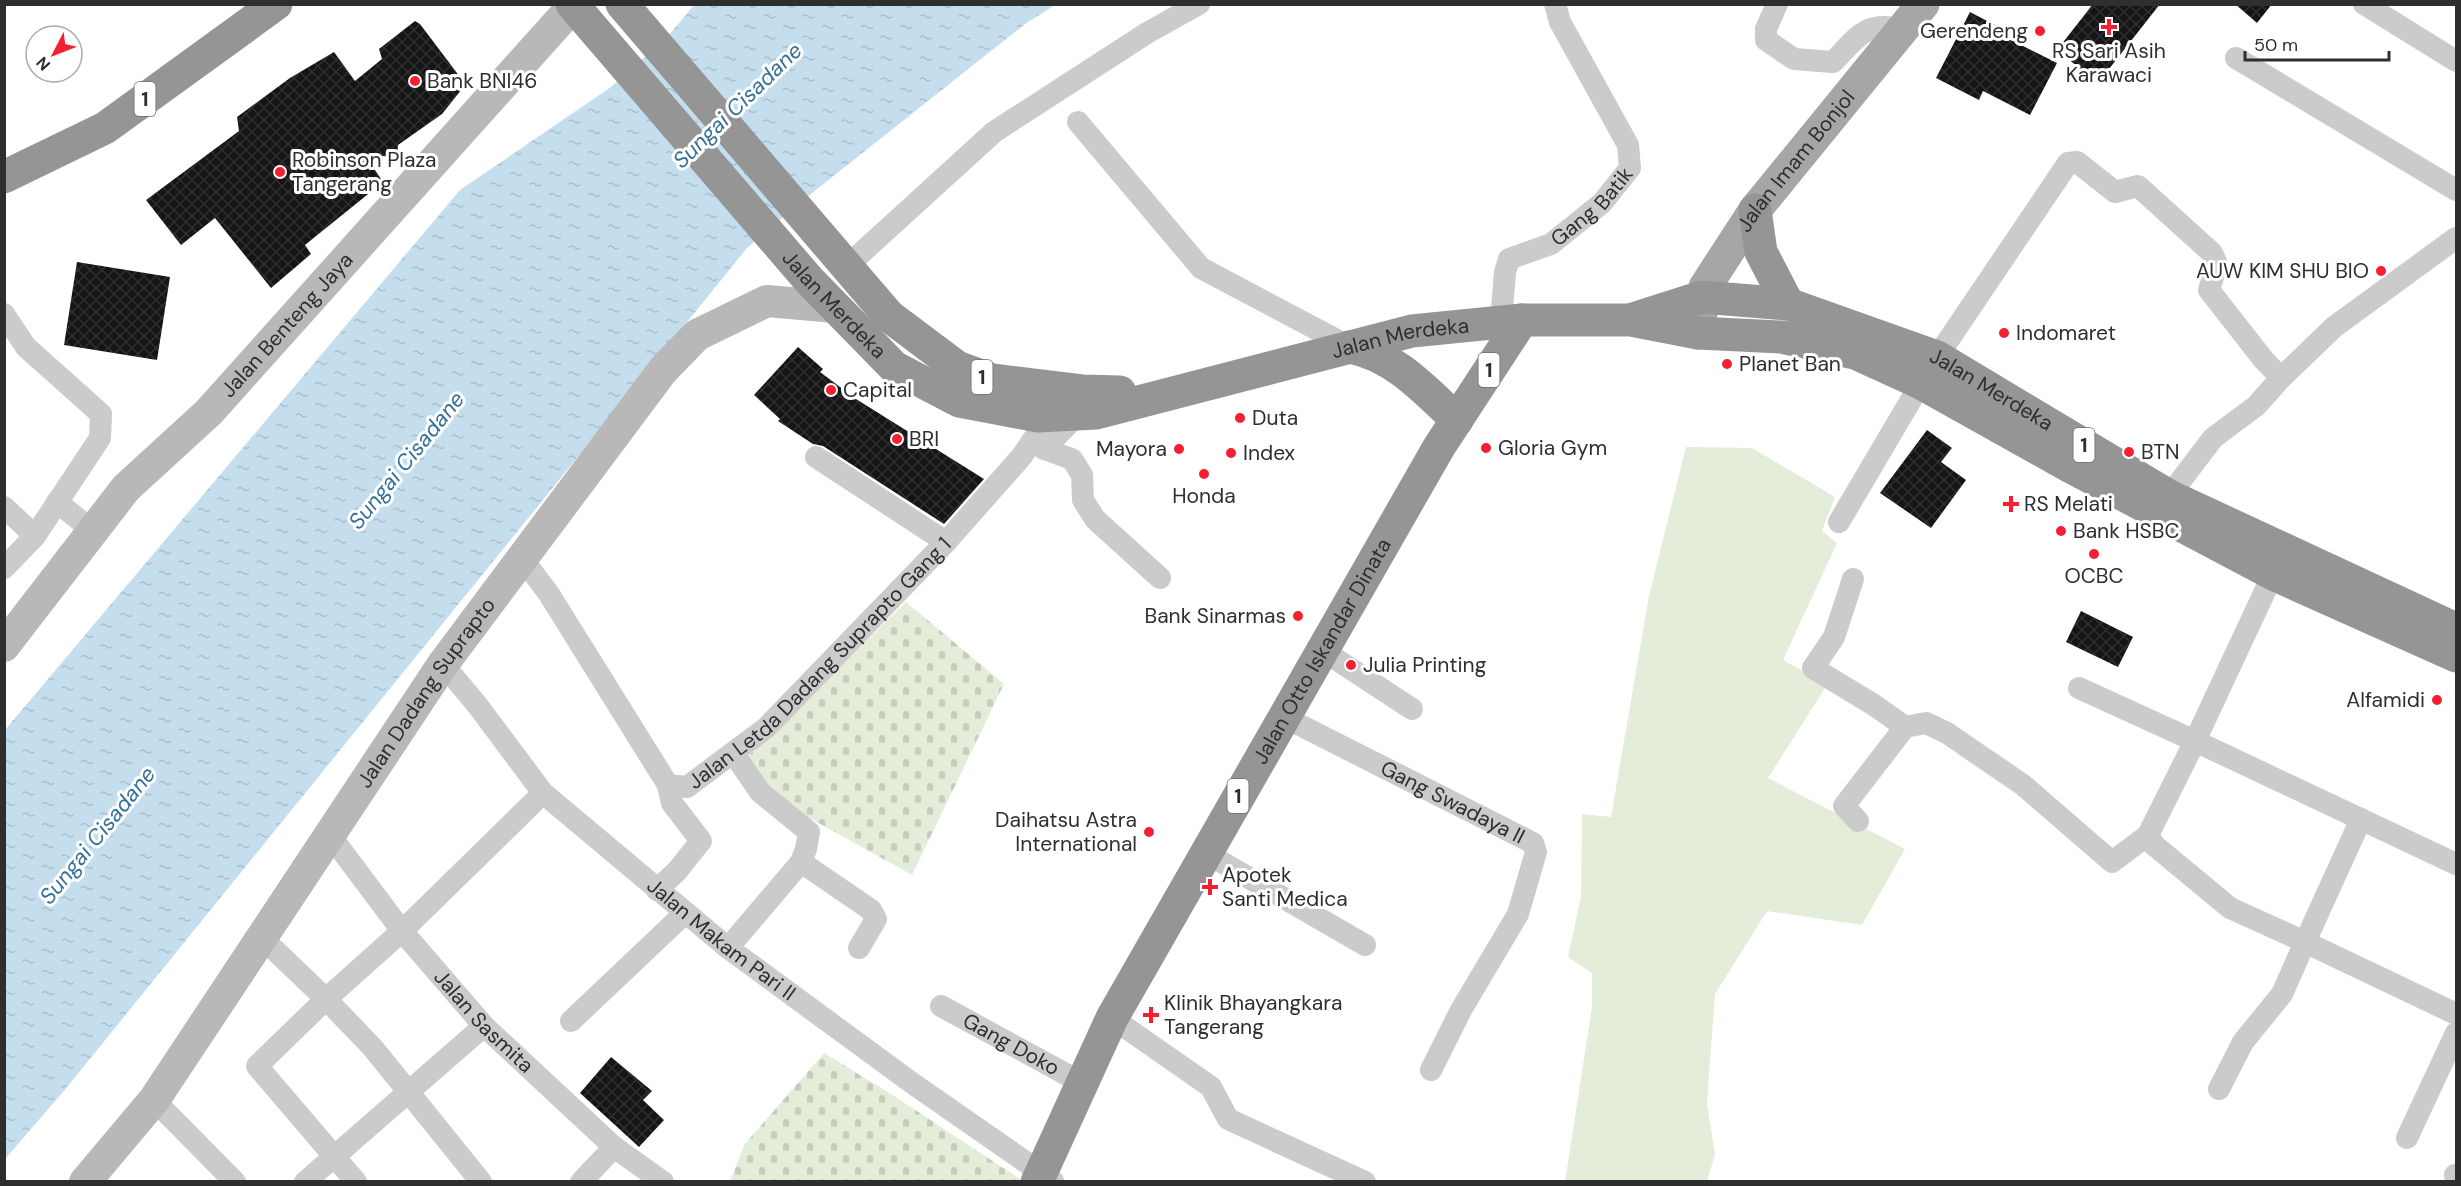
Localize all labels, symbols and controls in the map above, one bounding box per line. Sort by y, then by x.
place label: Gerendeng [1920,17,2028,45]
marker: RS Sari Asih Karawaci [2100,18,2118,36]
north arrow [24,24,84,84]
marker: Gerendeng [2033,24,2047,38]
scale bar [2245,24,2389,62]
text: 50 m [2254,33,2298,57]
water label: Sungai Cisadane [666,36,808,175]
place label: RS Sari Asih Karawaci [2052,37,2166,89]
text: N [32,52,55,75]
place label: Bank BNI46 [427,67,537,95]
marker: Bank BNI46 [408,74,422,88]
road number: 1 [134,82,156,116]
street label: Jalan Imam Bonjol [1730,84,1861,237]
place label: Robinson Plaza Tangerang [292,146,437,198]
street label: Gang Batik [1545,161,1640,253]
marker: Robinson Plaza Tangerang [273,165,287,179]
street label: Jalan Merdeka [776,245,892,365]
street label: Jalan Benteng Jaya [215,246,359,404]
place label: AUW KIM SHU BIO [2196,257,2369,285]
marker: AUW KIM SHU BIO [2374,264,2388,278]
street label: Jalan Merdeka [1329,311,1470,365]
place label: Indomaret [2016,319,2116,347]
marker: Indomaret [1997,326,2011,340]
street label: Jalan Merdeka [1926,342,2058,437]
place label: Planet Ban [1739,350,1841,378]
road number: 1 [1478,353,1500,387]
marker: Planet Ban [1720,357,1734,371]
road number: 1 [972,360,992,394]
place label: Capital [843,376,912,404]
marker: Capital [824,383,838,397]
water label: Sungai Cisadane [342,385,471,535]
place label: Duta [1252,404,1298,432]
marker: Duta [1233,411,1247,425]
place label: BRI [909,425,939,453]
road number: 1 [2074,428,2094,462]
marker: BRI [890,432,904,446]
place label: Gloria Gym [1498,434,1607,462]
place label: Mayora [1096,435,1167,463]
place label: BTN [2141,438,2180,466]
place label: Index [1243,439,1295,467]
marker: Gloria Gym [1479,441,1493,455]
marker: Mayora [1172,442,1186,456]
marker: BTN [2122,445,2136,459]
marker: Index [1224,446,1238,460]
marker: Honda [1197,467,1211,481]
place label: Honda [1172,482,1236,510]
place label: RS Melati [2024,490,2113,518]
marker: RS Melati [2002,495,2020,513]
place label: Bank HSBC [2073,517,2180,545]
marker: Bank HSBC [2054,524,2068,538]
street label: Jalan Letda Dadang Suprapto Gang 1 [682,531,957,796]
street label: Jalan Otto Iskandar Dinata [1246,533,1398,769]
marker: OCBC [2087,547,2101,561]
place label: OCBC [2064,562,2124,590]
street label: Jalan Dadang Suprapto [351,592,502,793]
place label: Bank Sinarmas [1145,602,1286,630]
marker: Bank Sinarmas [1291,609,1305,623]
place label: Julia Printing [1363,651,1487,679]
marker: Julia Printing [1344,658,1358,672]
place label: Alfamidi [2346,686,2425,714]
marker: Alfamidi [2430,693,2444,707]
street label: Gang Swadaya II [1376,754,1530,851]
water label: Sungai Cisadane [33,760,162,910]
road number: 1 [1228,779,1248,813]
place label: Daihatsu Astra International [995,806,1137,858]
marker: Daihatsu Astra International [1142,825,1156,839]
place label: Apotek Santi Medica [1222,861,1348,913]
street label: Jalan Makam Pari II [641,872,801,1007]
marker: Apotek Santi Medica [1203,880,1217,894]
street label: Jalan Sasmita [428,964,540,1079]
place label: Klinik Bhayangkara Tangerang [1164,989,1342,1041]
marker: Klinik Bhayangkara Tangerang [1142,1006,1160,1024]
street label: Gang Doko [958,1007,1064,1082]

